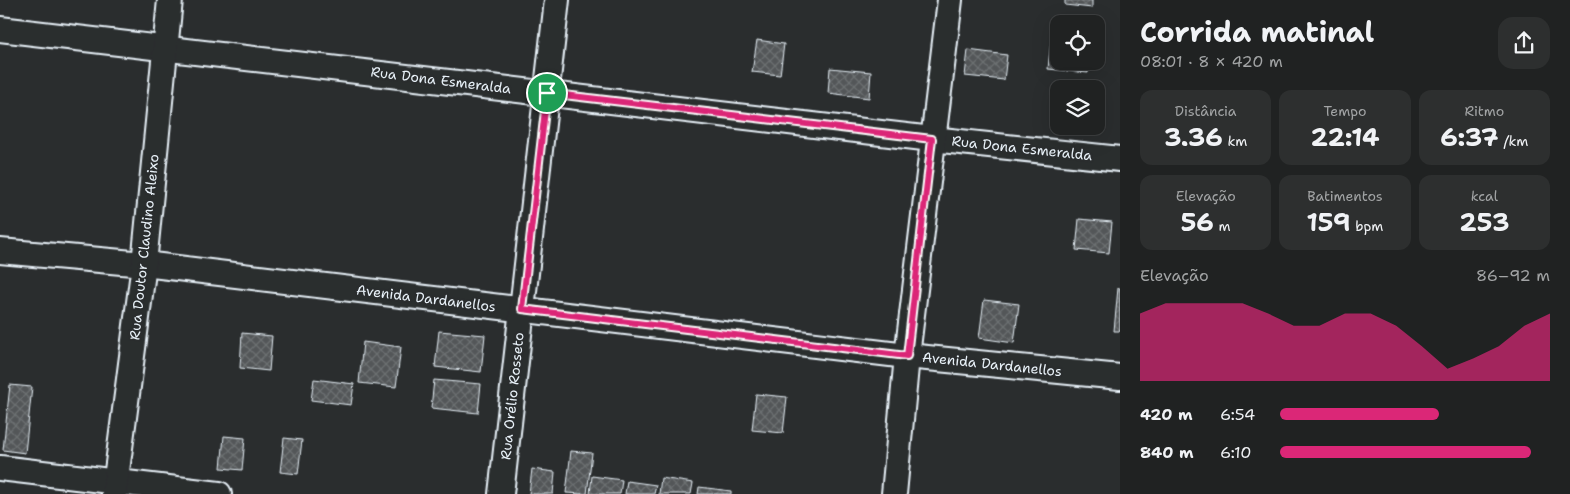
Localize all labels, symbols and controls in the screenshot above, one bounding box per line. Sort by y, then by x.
text: Corrida matinal [1140,13,1374,51]
map controls [1050,15,1105,135]
button: locate [1050,15,1105,70]
button: share [1498,17,1550,69]
text: 08:01 · 8 × 420 m [1140,51,1283,72]
street label: Rua Dona Esmeralda [370,62,512,98]
pin [526,72,568,114]
icon: arrive [533,79,561,107]
button: layers [1050,80,1105,135]
text: Distância [1175,102,1237,120]
text: Tempo [1323,102,1367,120]
text: Ritmo [1464,102,1504,120]
text: 3.36 [1164,120,1223,154]
text: 22:14 [1310,120,1380,154]
text: 6:37 [1440,120,1499,154]
street label: Rua Dona Esmeralda [951,132,1093,164]
text: km [1223,132,1247,150]
text: /km [1499,132,1528,150]
street label: Rua Doutor Claudino Aleixo [125,153,163,341]
text: Elevação [1176,187,1236,205]
text: Batimentos [1307,187,1383,205]
text: kcal [1471,187,1498,205]
text: 56 [1181,205,1214,239]
text: 159 [1307,205,1350,239]
text: 253 [1459,205,1509,239]
text: m [1214,217,1231,235]
text: bpm [1350,217,1383,235]
text: Elevação [1140,265,1209,286]
text: 86–92 m [1476,265,1550,286]
street label: Avenida Dardanellos [355,281,497,315]
street label: Rua Orélio Rosseto [496,331,528,461]
street label: Avenida Dardanellos [921,348,1063,380]
text: 420 m [1140,404,1192,425]
text: 6:54 [1220,404,1255,425]
text: 840 m [1140,442,1193,463]
text: 6:10 [1220,442,1251,463]

